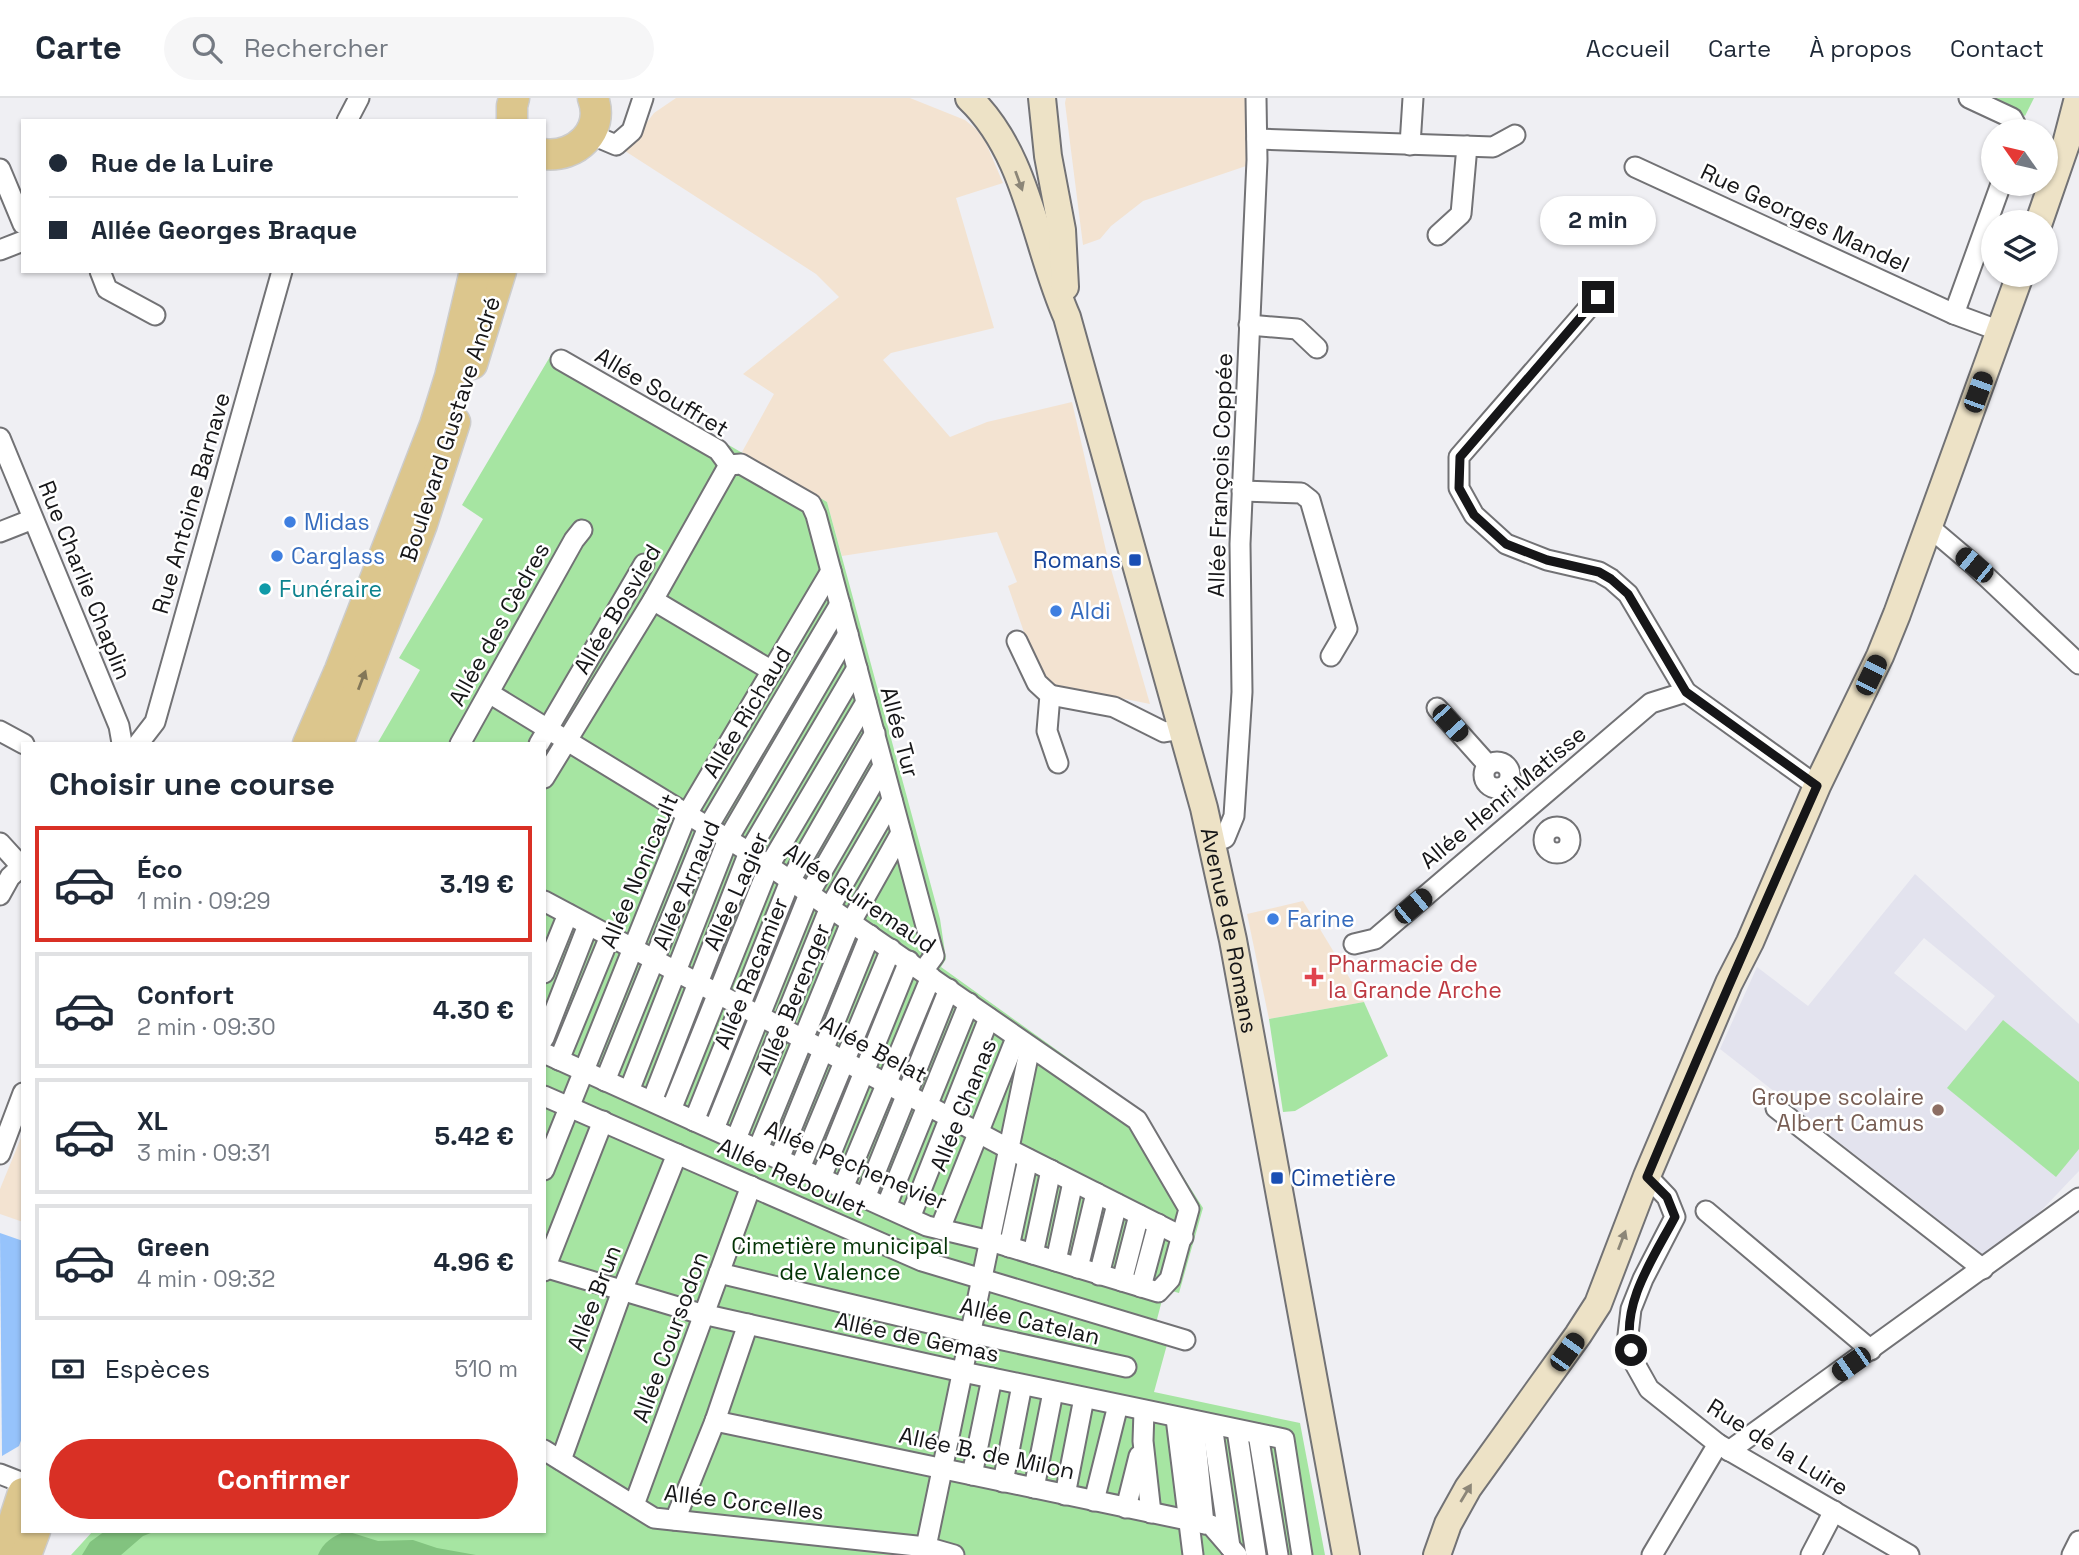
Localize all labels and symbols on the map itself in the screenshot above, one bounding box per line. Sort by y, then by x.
north arrow [1981,119,2058,196]
street label: Rue Georges Mandel [1696,156,1914,280]
one-way arrow [1014,171,1025,192]
callout: 2 min [1540,195,1656,244]
route end [1582,281,1614,313]
street label: Boulevard Gustave André [393,293,507,565]
street label: Allée Souffret [590,340,734,444]
street label: Allée François Coppée [1201,352,1239,598]
car [1961,369,1996,415]
street label: Rue Antoine Barnave [145,389,237,617]
street label: Rue Charlie Chaplin [31,476,139,684]
place label: Midas [304,507,370,537]
marker: Midas [282,514,298,530]
street label: Allée des Cèdres [442,537,556,711]
street label: Allée Bosvied [566,538,668,680]
place label: Carglass [291,541,385,571]
car [1952,544,1997,586]
place label: Romans [1033,545,1121,575]
marker: Carglass [269,548,285,564]
marker: Romans [1127,552,1143,568]
place label: Funéraire [279,574,382,604]
marker: Funéraire [257,581,273,597]
place label: Aldi [1070,596,1111,626]
marker: Aldi [1048,603,1064,619]
street label: Allée Richaud [696,641,798,783]
car [1853,652,1890,698]
one-way arrow [357,669,368,690]
street label: Allée Tur [874,683,926,781]
car [1429,700,1472,746]
street label: Allée Henri Matisse [1414,719,1592,875]
street label: Allée Nonicault [593,789,685,953]
street label: Allée Arnaud [645,816,727,954]
street label: Avenue de Romans [1194,824,1265,1036]
street label: Allée Lagier [696,827,776,955]
street label: Allée Guiremaud [778,836,942,960]
car [1391,884,1436,928]
street label: Allée Racamier [707,893,795,1053]
place label: Farine [1287,904,1355,934]
marker: Farine [1265,911,1281,927]
street label: Allée Berenger [749,919,837,1079]
place label: Pharmacie de la Grande Arche [1328,949,1502,1005]
marker: Pharmacie de la Grande Arche [1306,969,1322,985]
street label: Allée Belat [816,1008,932,1090]
street label: Allée Chanas [923,1034,1003,1176]
place label: Groupe scolaire Albert Camus [1751,1082,1924,1138]
marker: Groupe scolaire Albert Camus [1930,1102,1946,1118]
street label: Allée Pechenevier [760,1113,952,1217]
street label: Allée Reboulet [713,1131,871,1223]
place label: Cimetière [1291,1163,1396,1193]
marker: Cimetière [1269,1170,1285,1186]
one-way arrow [1617,1230,1628,1251]
park label: Cimetière municipal de Valence [731,1231,949,1287]
street label: Allée Brun [560,1241,628,1355]
street label: Allée Coursodon [625,1247,715,1427]
street label: Allée Catelan [957,1290,1103,1352]
street label: Allée de Gemas [832,1305,1002,1369]
car [1547,1329,1588,1375]
route start [1615,1334,1647,1366]
car [1828,1343,1875,1385]
street label: Rue de la Luire [1702,1392,1854,1502]
street label: Allée B. de Milon [896,1420,1078,1486]
street label: Allée Corcelles [663,1477,825,1527]
one-way arrow [1459,1484,1472,1503]

